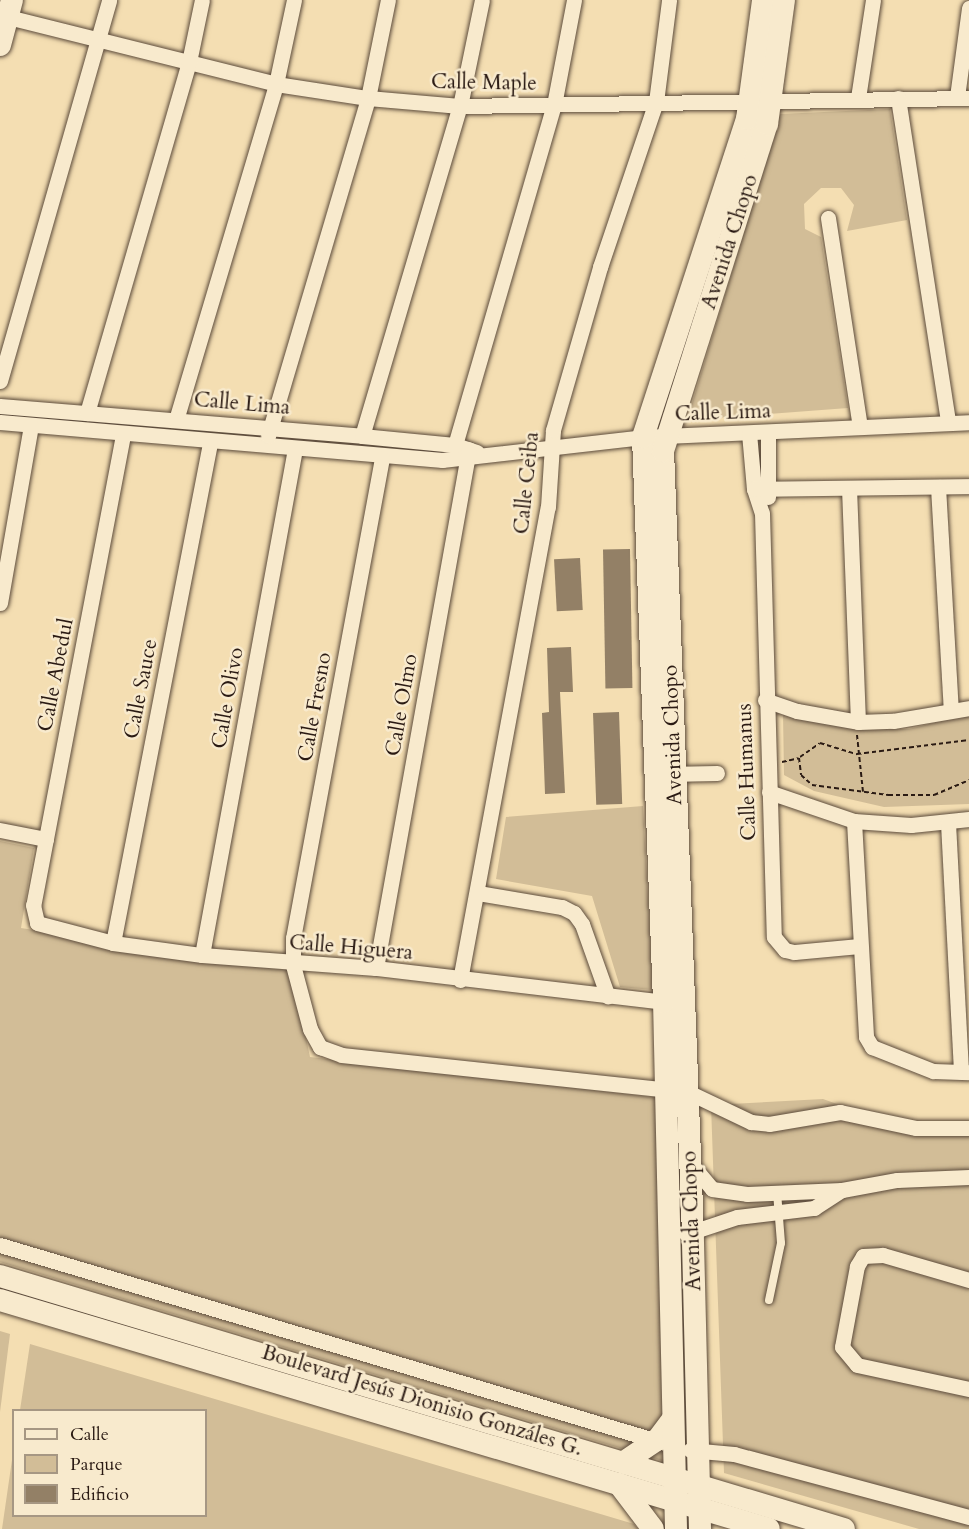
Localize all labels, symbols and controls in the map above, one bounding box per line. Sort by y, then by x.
street label: Calle Maple [431,69,537,97]
street label: Avenida Chopo [696,171,764,313]
street label: Calle Lima [193,387,291,421]
street label: Calle Lima [674,399,772,427]
street label: Calle Ceiba [509,431,545,535]
street label: Calle Abedul [33,616,79,734]
street label: Calle Sauce [119,637,163,741]
street label: Calle Olivo [207,645,249,751]
street label: Calle Fresno [293,650,337,764]
street label: Calle Olmo [381,652,423,758]
street label: Avenida Chopo [658,664,688,806]
street label: Calle Humanus [732,703,762,841]
street label: Calle Higuera [288,930,414,966]
street label: Avenida Chopo [677,1150,707,1292]
street label: Boulevard Jesús Dionisio Gonzáles G. [259,1340,585,1462]
legend [12,1409,207,1517]
text: Calle [70,1422,109,1447]
text: Parque [70,1452,123,1477]
text: Edificio [70,1482,129,1507]

